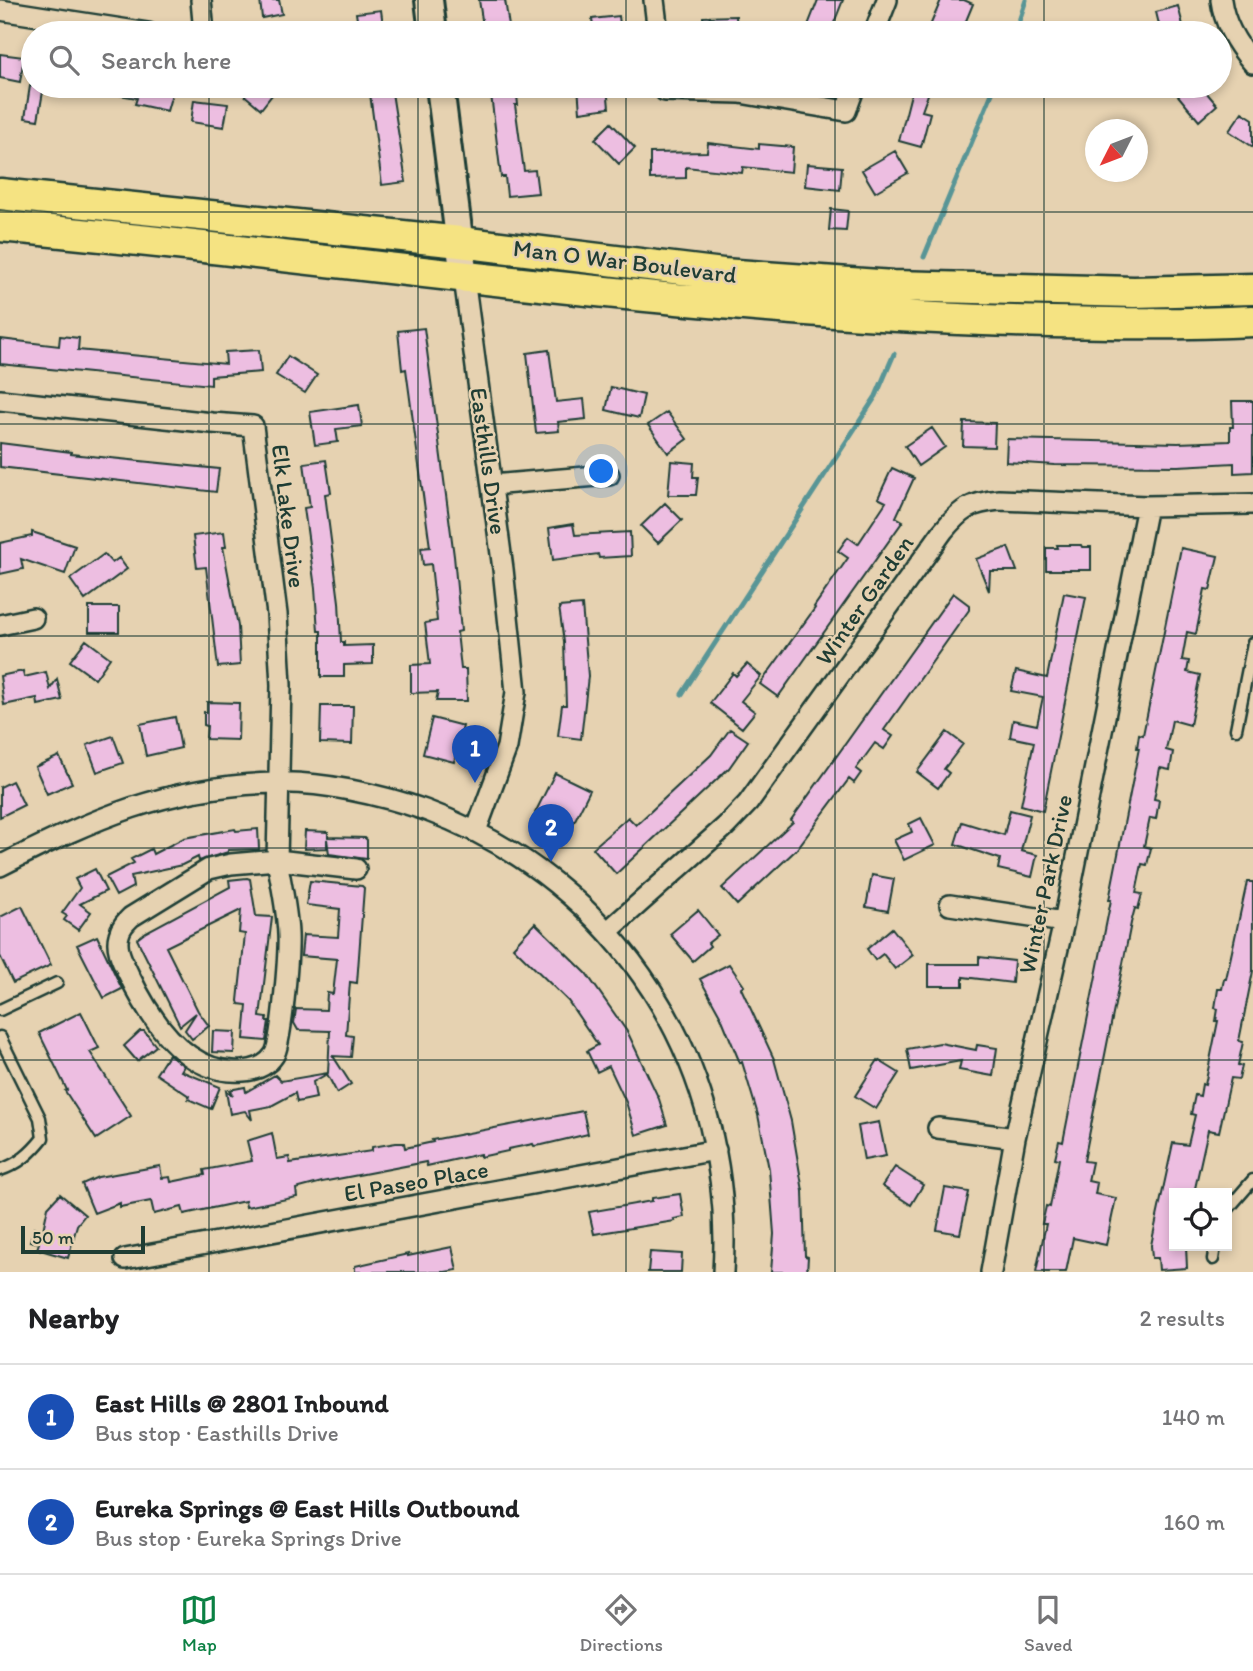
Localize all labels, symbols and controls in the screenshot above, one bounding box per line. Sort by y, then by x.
search box [21,21,1232,98]
icon: search [45,41,83,79]
text: Search here [101,44,231,76]
north arrow [1085,119,1148,182]
street label: Man O War Boulevard [512,233,738,289]
street label: Easthills Drive [464,386,514,536]
street label: Elk Lake Drive [266,442,312,590]
your location [584,454,618,488]
street label: Winter Garden [809,529,920,671]
pin: 1 [452,725,498,783]
street label: Winter Park Drive [1012,792,1078,976]
pin: 2 [528,804,574,862]
street label: El Paseo Place [341,1154,491,1208]
map controls [1169,1188,1232,1251]
button: locate [1169,1188,1232,1251]
scale bar [21,1223,145,1255]
text: 50 m [32,1226,74,1249]
text: Nearby [28,1299,119,1336]
text: 2 results [1139,1304,1225,1332]
text: East Hills @ 2801 Inbound [95,1387,389,1419]
text: 1 [46,1403,56,1431]
text: 140 m [1162,1403,1225,1431]
text: Bus stop · Easthills Drive [95,1419,339,1447]
text: Eureka Springs @ East Hills Outbound [95,1492,519,1524]
text: 2 [45,1508,57,1536]
text: 160 m [1163,1508,1225,1536]
text: Bus stop · Eureka Springs Drive [95,1524,402,1552]
tab: Map [180,1591,218,1656]
tab: Directions [579,1591,663,1656]
tab: Saved [1024,1591,1072,1656]

